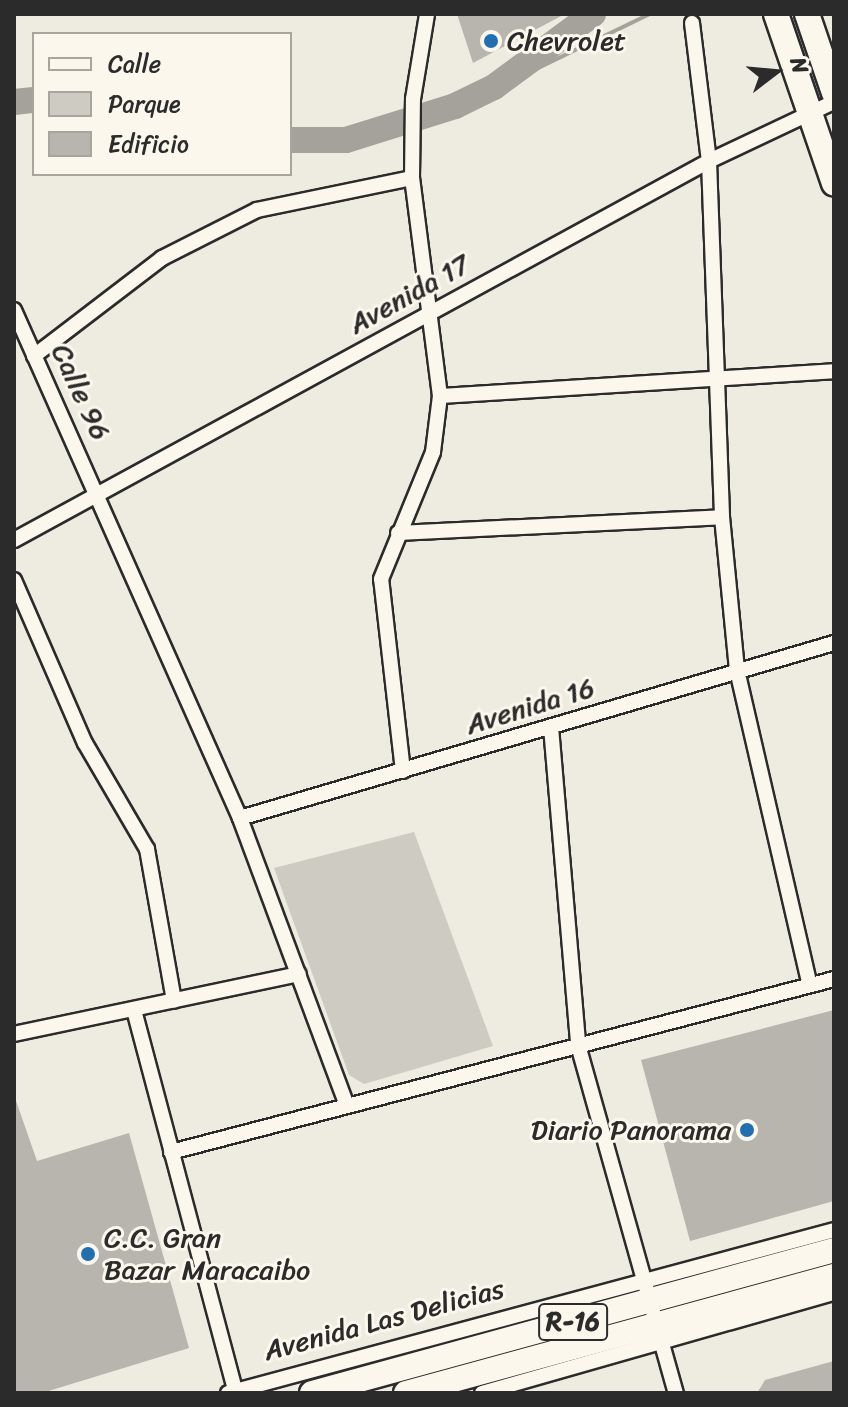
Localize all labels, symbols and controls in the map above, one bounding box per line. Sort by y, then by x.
place label: Chevrolet [507,24,626,58]
legend [32,32,292,176]
marker: Chevrolet [482,32,500,50]
north arrow [736,32,816,112]
text: Calle [108,43,161,85]
text: N [779,53,820,78]
text: Parque [108,83,181,125]
text: Edificio [108,123,189,165]
street label: Avenida 17 [343,247,475,341]
street label: Calle 96 [44,339,118,445]
street label: Avenida 16 [462,671,598,741]
place label: Diario Panorama [530,1113,731,1147]
marker: Diario Panorama [738,1121,756,1139]
place label: C.C. Gran Bazar Maracaibo [104,1221,309,1287]
marker: C.C. Gran Bazar Maracaibo [79,1245,97,1263]
street label: Avenida Las Delicias [261,1272,507,1368]
road number: R-16 [537,1300,609,1344]

